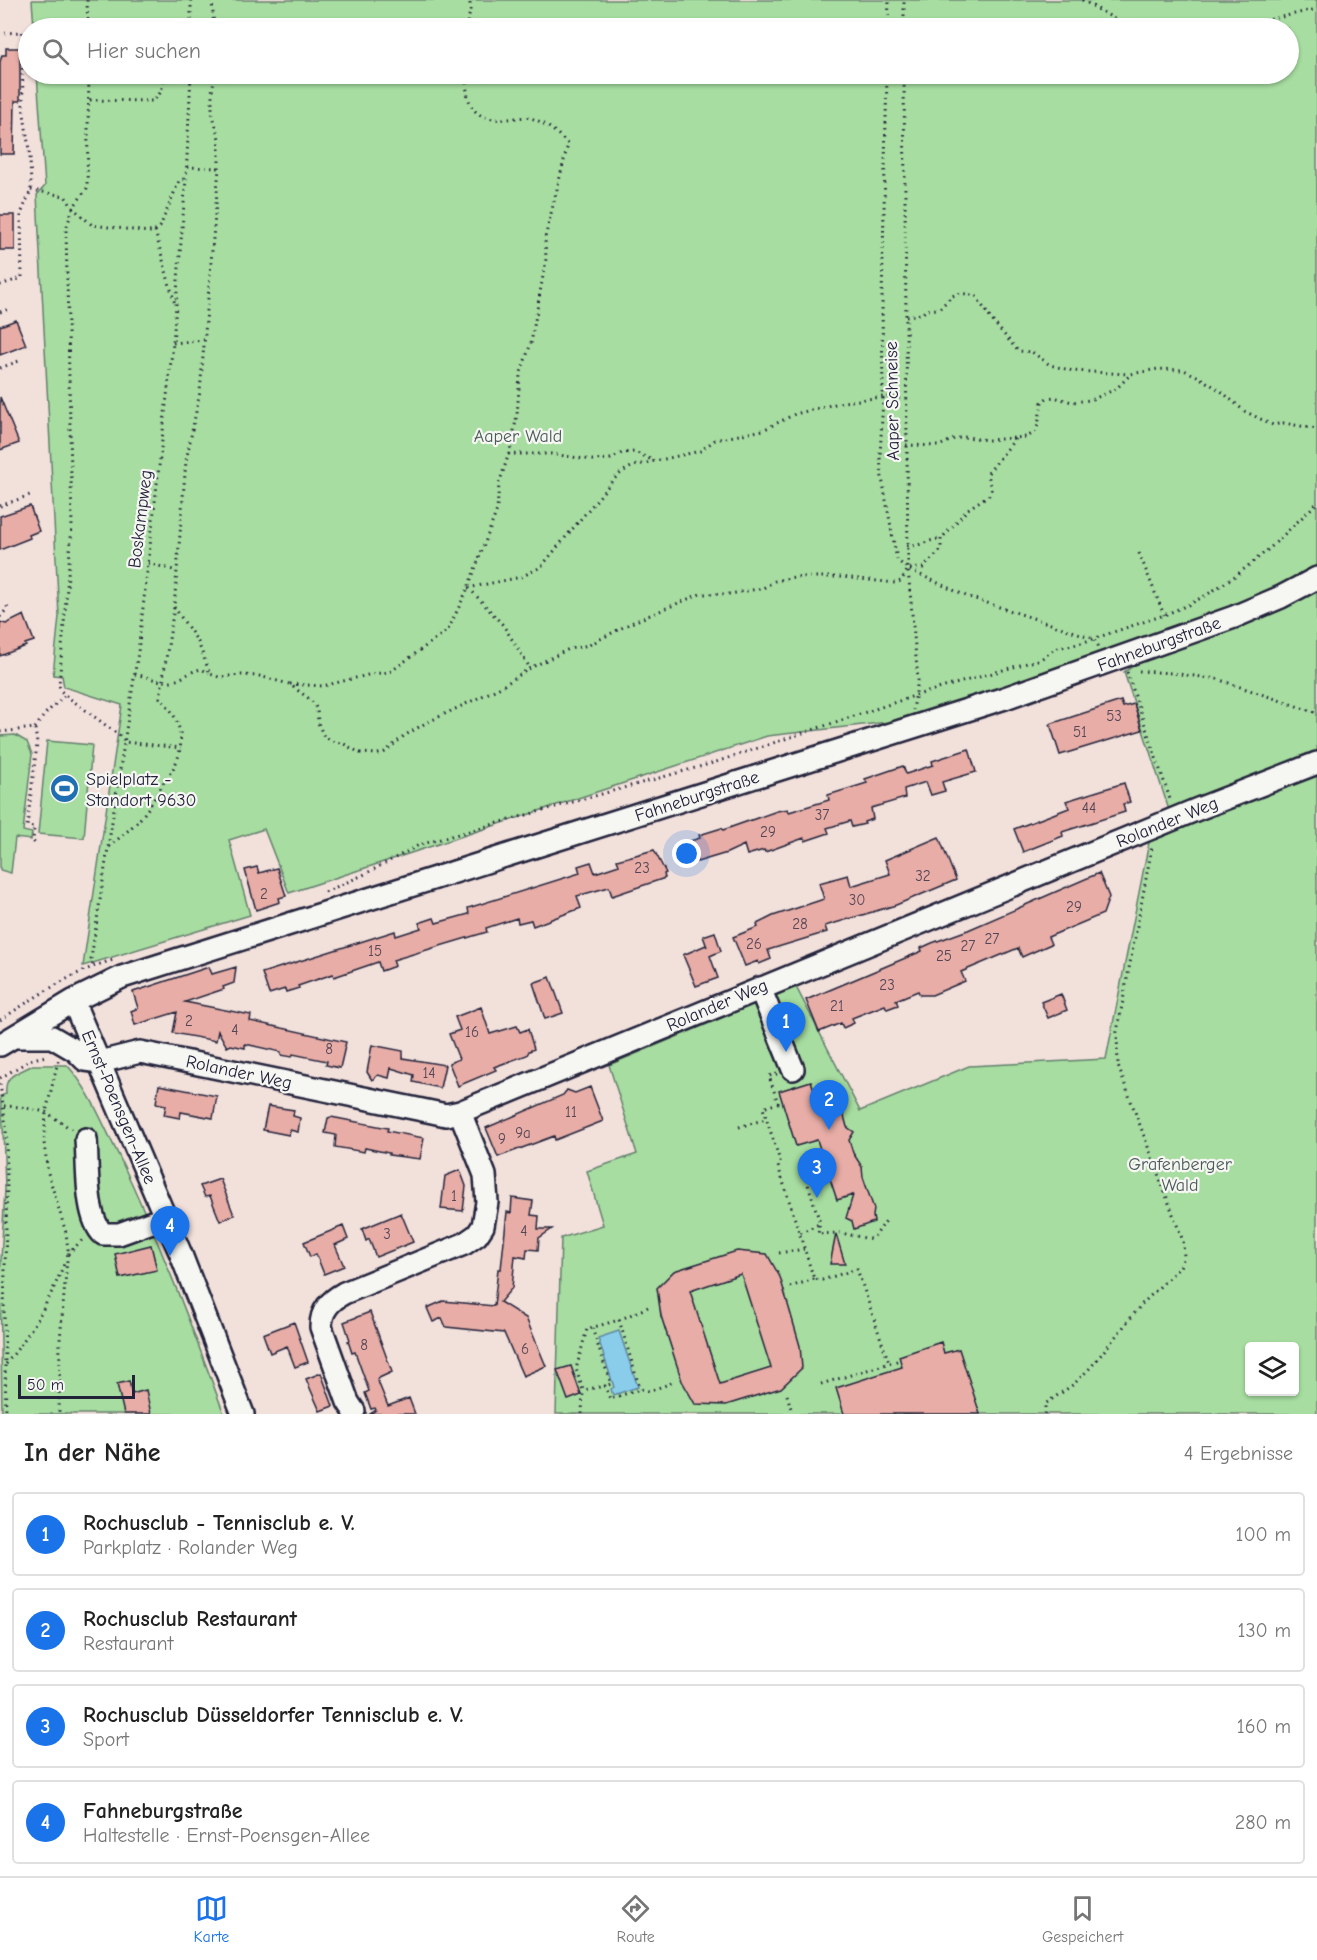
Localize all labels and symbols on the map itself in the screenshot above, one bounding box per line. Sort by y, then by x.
street label: Aaper Schneise [881,341,904,461]
park label: Aaper Wald [474,426,562,447]
street label: Boskampweg [124,469,157,569]
street label: Fahneburgstraße [1095,612,1224,676]
house number: 53 [1106,707,1122,725]
house number: 51 [1073,723,1087,741]
street label: Fahneburgstraße [632,766,762,826]
place label: Spielplatz - Standort 9630 [86,769,197,811]
sports icon: Spielplatz - Standort 9630 [49,773,81,805]
street label: Rolander Weg [1113,793,1221,852]
house number: 44 [1082,799,1096,817]
house number: 37 [815,806,829,824]
house number: 29 [760,823,776,841]
your location [672,839,701,868]
house number: 23 [634,859,650,877]
house number: 32 [915,867,931,885]
house number: 2 [260,885,268,903]
house number: 30 [849,891,865,909]
house number: 29 [1066,898,1082,916]
house number: 28 [792,915,808,933]
house number: 27 [985,930,999,948]
house number: 26 [746,935,762,953]
house number: 27 [961,937,975,955]
house number: 15 [368,942,382,960]
house number: 25 [936,947,952,965]
street label: Rolander Weg [663,975,771,1036]
house number: 23 [879,976,895,994]
house number: 21 [830,997,844,1015]
pin: 1 [766,1002,806,1052]
house number: 2 [185,1012,193,1030]
house number: 4 [231,1021,239,1039]
house number: 16 [465,1023,479,1041]
street label: Ernst-Poensgen-Allee [77,1027,160,1187]
house number: 8 [325,1040,333,1058]
street label: Rolander Weg [184,1051,294,1094]
house number: 14 [422,1064,436,1082]
pin: 2 [810,1080,848,1130]
house number: 11 [565,1103,577,1121]
house number: 9a [515,1124,531,1142]
house number: 9 [498,1130,506,1148]
pin: 3 [798,1148,836,1198]
park label: Grafenberger Wald [1128,1154,1233,1196]
house number: 1 [451,1187,457,1205]
pin: 4 [150,1206,190,1256]
house number: 4 [520,1222,528,1240]
house number: 3 [383,1225,391,1243]
house number: 8 [360,1336,368,1354]
house number: 6 [521,1340,529,1358]
scale bar [18,1372,135,1400]

